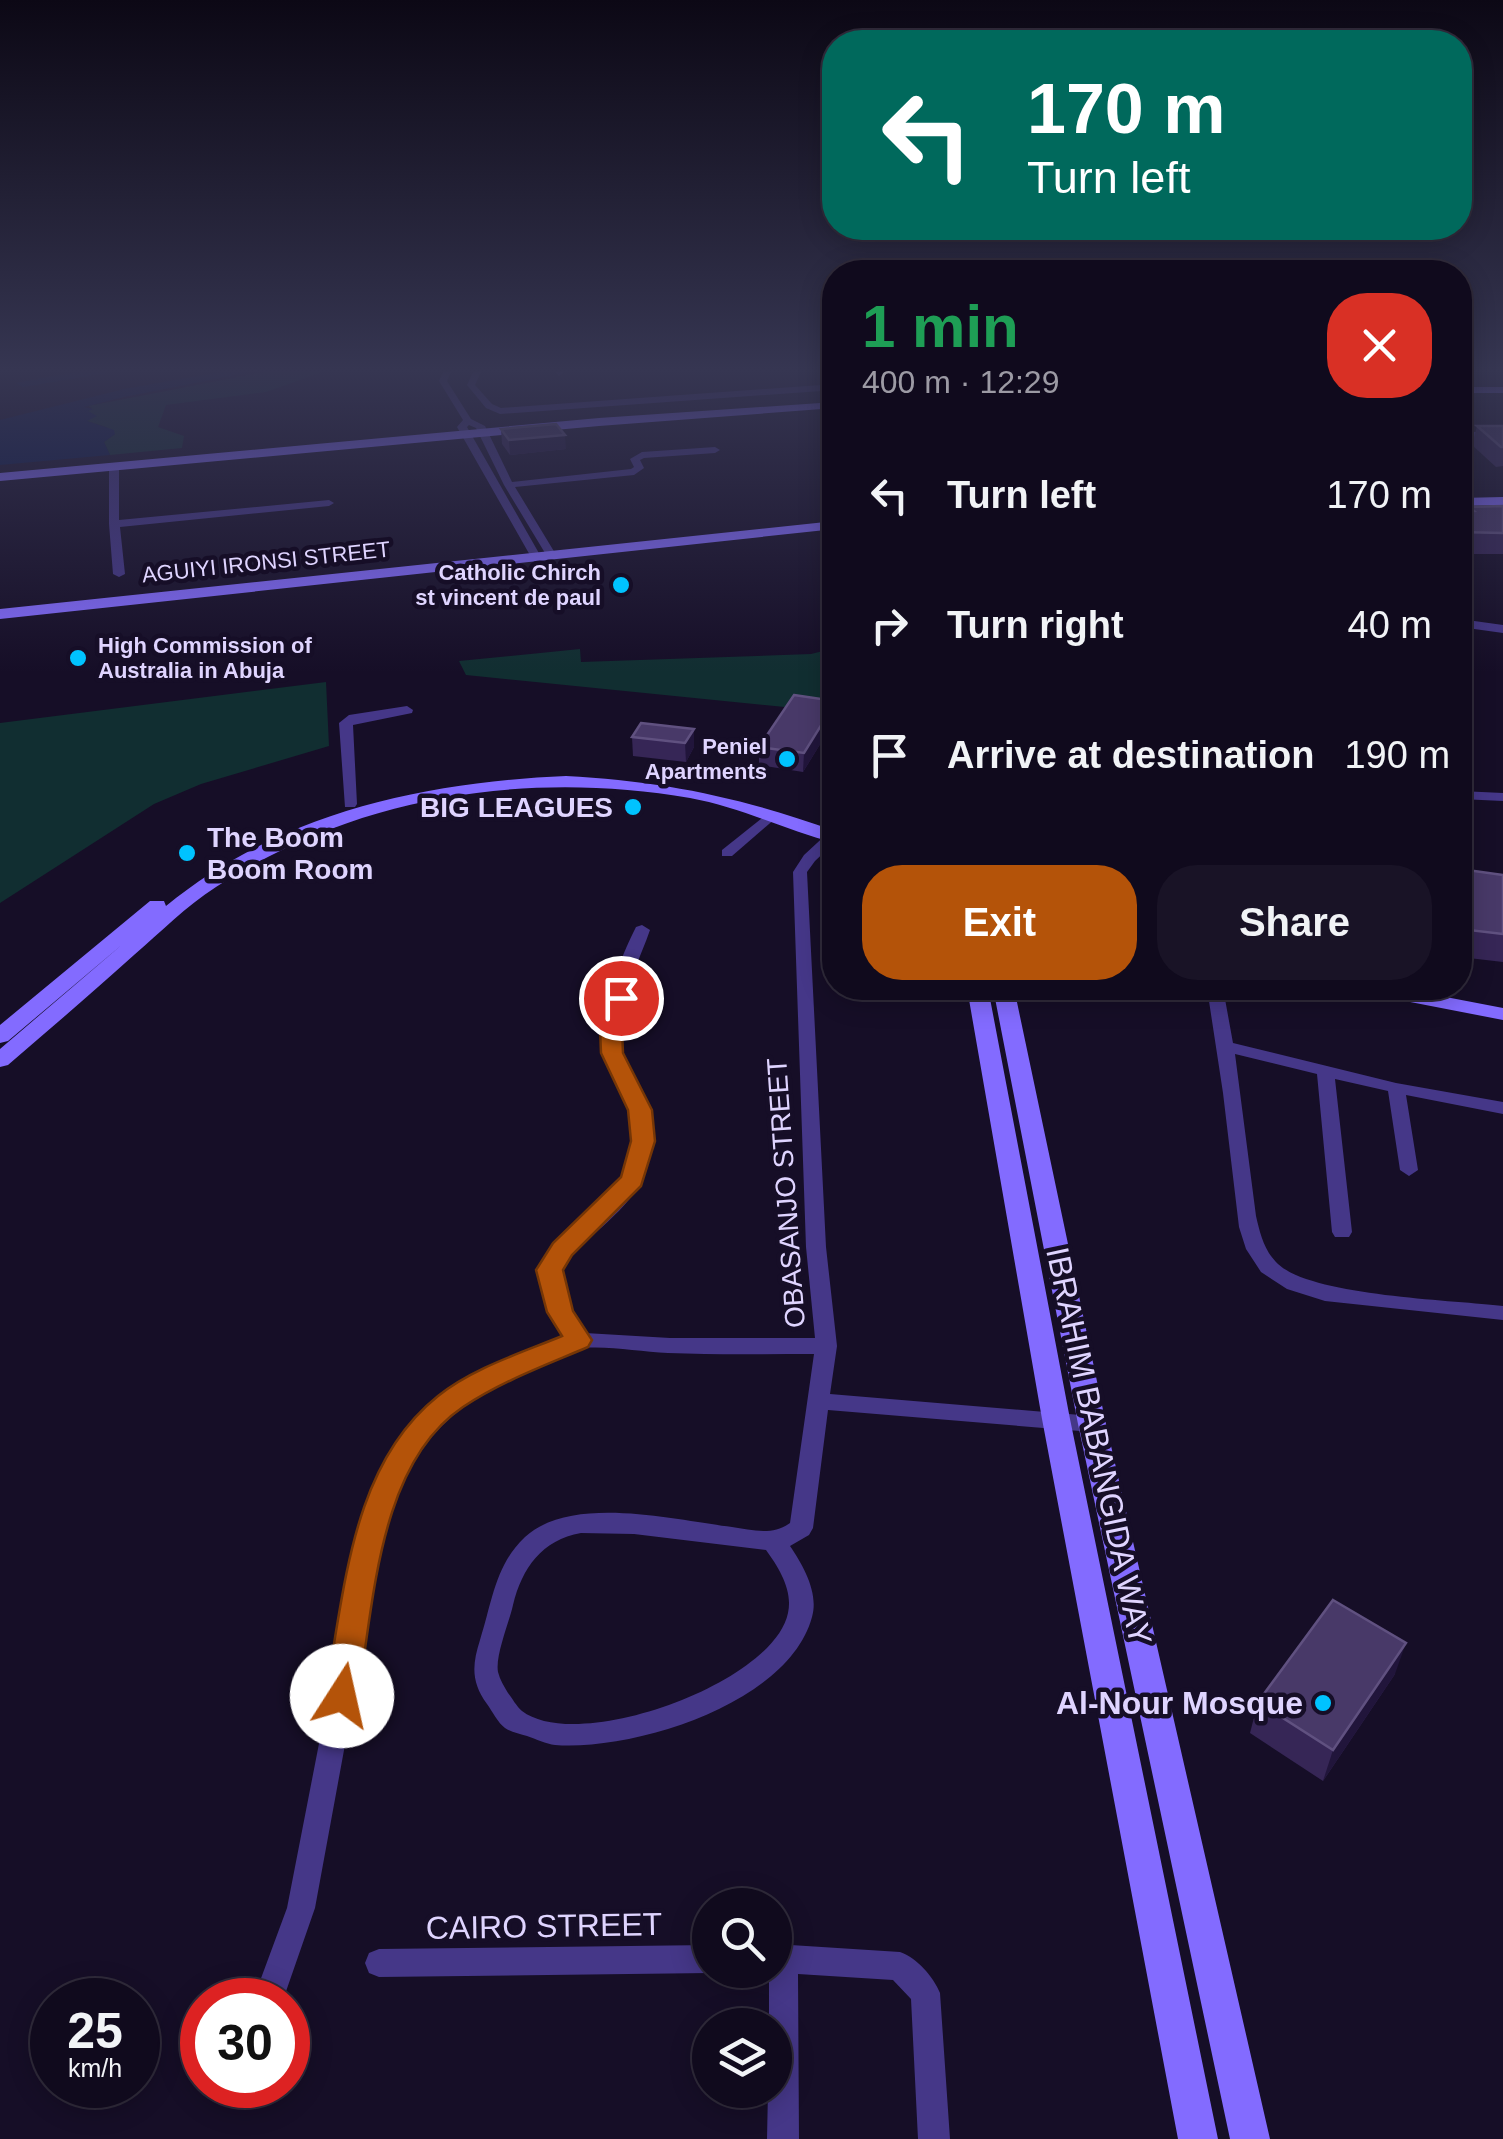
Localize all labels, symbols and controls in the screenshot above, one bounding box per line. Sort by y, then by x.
icon: left [862,70,992,200]
text: 170 m [1027,70,1225,148]
text: Turn left [1027,152,1190,203]
text: 1 min [862,293,1019,360]
button: close [1327,293,1432,398]
text: 400 m · 12:29 [862,364,1059,400]
icon: left [862,468,917,523]
text: Turn left [947,474,1096,516]
text: 170 m [1326,474,1432,516]
street label: AGUIYI IRONSI STREET [141,537,391,587]
place label: Catholic Chirch st vincent de paul [415,560,601,610]
marker: Catholic Chirch st vincent de paul [610,574,632,596]
icon: right [862,598,917,653]
text: Turn right [947,604,1124,646]
text: 40 m [1348,604,1432,646]
place label: High Commission of Australia in Abuja [98,633,313,683]
marker: High Commission of Australia in Abuja [67,647,89,669]
icon: arrive [862,728,917,783]
place label: Peniel Apartments [645,734,767,784]
text: Arrive at destination [947,734,1314,776]
text: 190 m [1344,734,1450,776]
marker: Peniel Apartments [776,748,798,770]
place label: BIG LEAGUES [420,792,613,823]
marker: BIG LEAGUES [622,796,644,818]
place label: The Boom Boom Room [207,822,373,885]
marker: The Boom Boom Room [176,842,198,864]
button: Exit [862,865,1137,980]
button: Share [1157,865,1432,980]
pin [579,956,664,1041]
icon: arrive [594,971,649,1026]
street label: OBASANJO STREET [761,1057,811,1329]
street label: IBRAHIM BABANGIDA WAY [1039,1244,1159,1648]
position arrow [290,1644,394,1748]
place label: Al-Nour Mosque [1056,1685,1303,1721]
marker: Al-Nour Mosque [1312,1692,1334,1714]
map controls [692,1888,792,2108]
button: search [692,1888,792,1988]
street label: CAIRO STREET [425,1906,663,1946]
speed limit sign: 30 [180,1978,310,2108]
text: 25 [67,2003,123,2059]
button: layers [692,2008,792,2108]
text: km/h [68,2054,122,2082]

